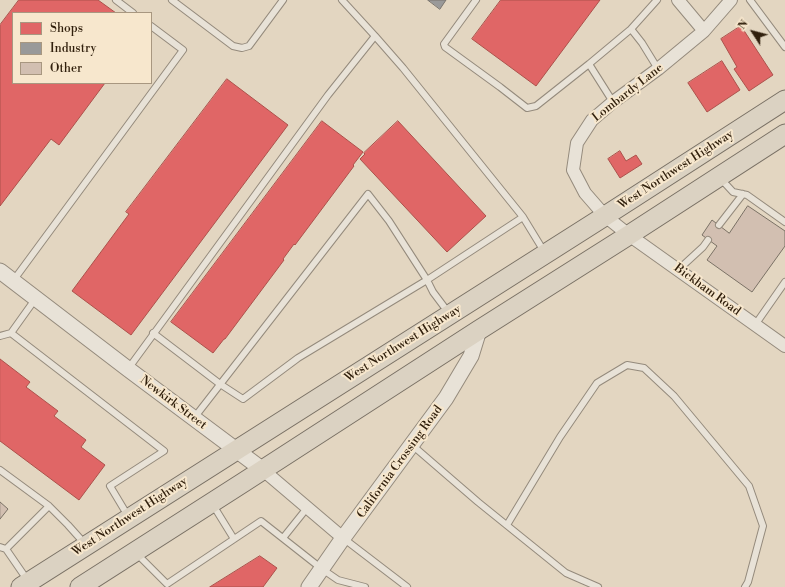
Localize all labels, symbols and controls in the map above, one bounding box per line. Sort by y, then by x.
legend [12,12,152,84]
north arrow [733,12,773,52]
text: N [735,17,752,33]
text: Shops [50,21,83,36]
text: Industry [50,41,96,56]
text: Other [50,61,82,76]
street label: Lombardy Lane [590,61,666,125]
street label: West Northwest Highway [616,127,736,213]
street label: Bickham Road [671,261,743,319]
street label: West Northwest Highway [342,302,464,386]
street label: Newkirk Street [137,373,209,433]
street label: California Crossing Road [354,403,446,521]
street label: West Northwest Highway [70,474,190,560]

